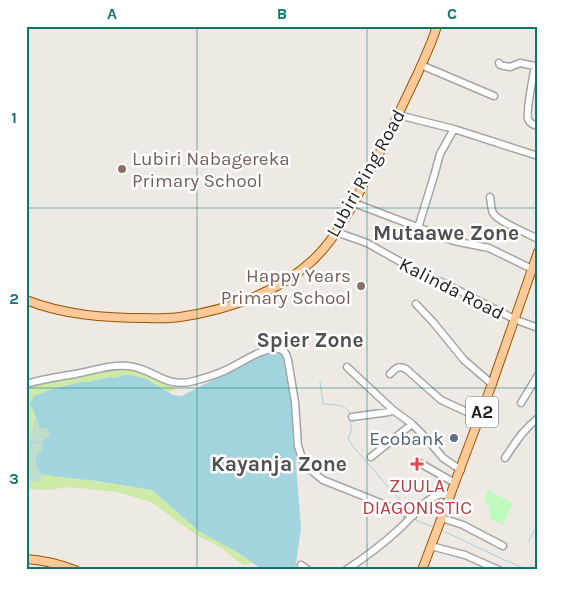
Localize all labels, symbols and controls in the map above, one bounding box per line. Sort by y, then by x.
text: A [107,4,117,23]
text: B [277,4,287,23]
text: C [447,4,457,23]
street label: Lubiri Ring Road [322,106,410,241]
text: 1 [11,108,17,127]
place label: Lubiri Nabagereka Primary School [132,148,290,192]
marker: Lubiri Nabagereka Primary School [116,163,128,175]
district label: Mutaawe Zone [373,221,519,245]
street label: Kalinda Road [396,253,508,325]
place label: Happy Years Primary School [221,265,351,309]
marker: Happy Years Primary School [355,280,367,292]
text: 2 [9,289,19,308]
district label: Spier Zone [256,328,364,352]
road number: A2 [466,397,498,428]
place label: Ecobank [369,428,444,450]
marker: Ecobank [448,432,460,444]
district label: Kayanja Zone [211,452,347,476]
marker: ZUULA DIAGONISTIC [410,457,424,471]
text: 3 [9,469,19,488]
place label: ZUULA DIAGONISTIC [362,475,472,519]

